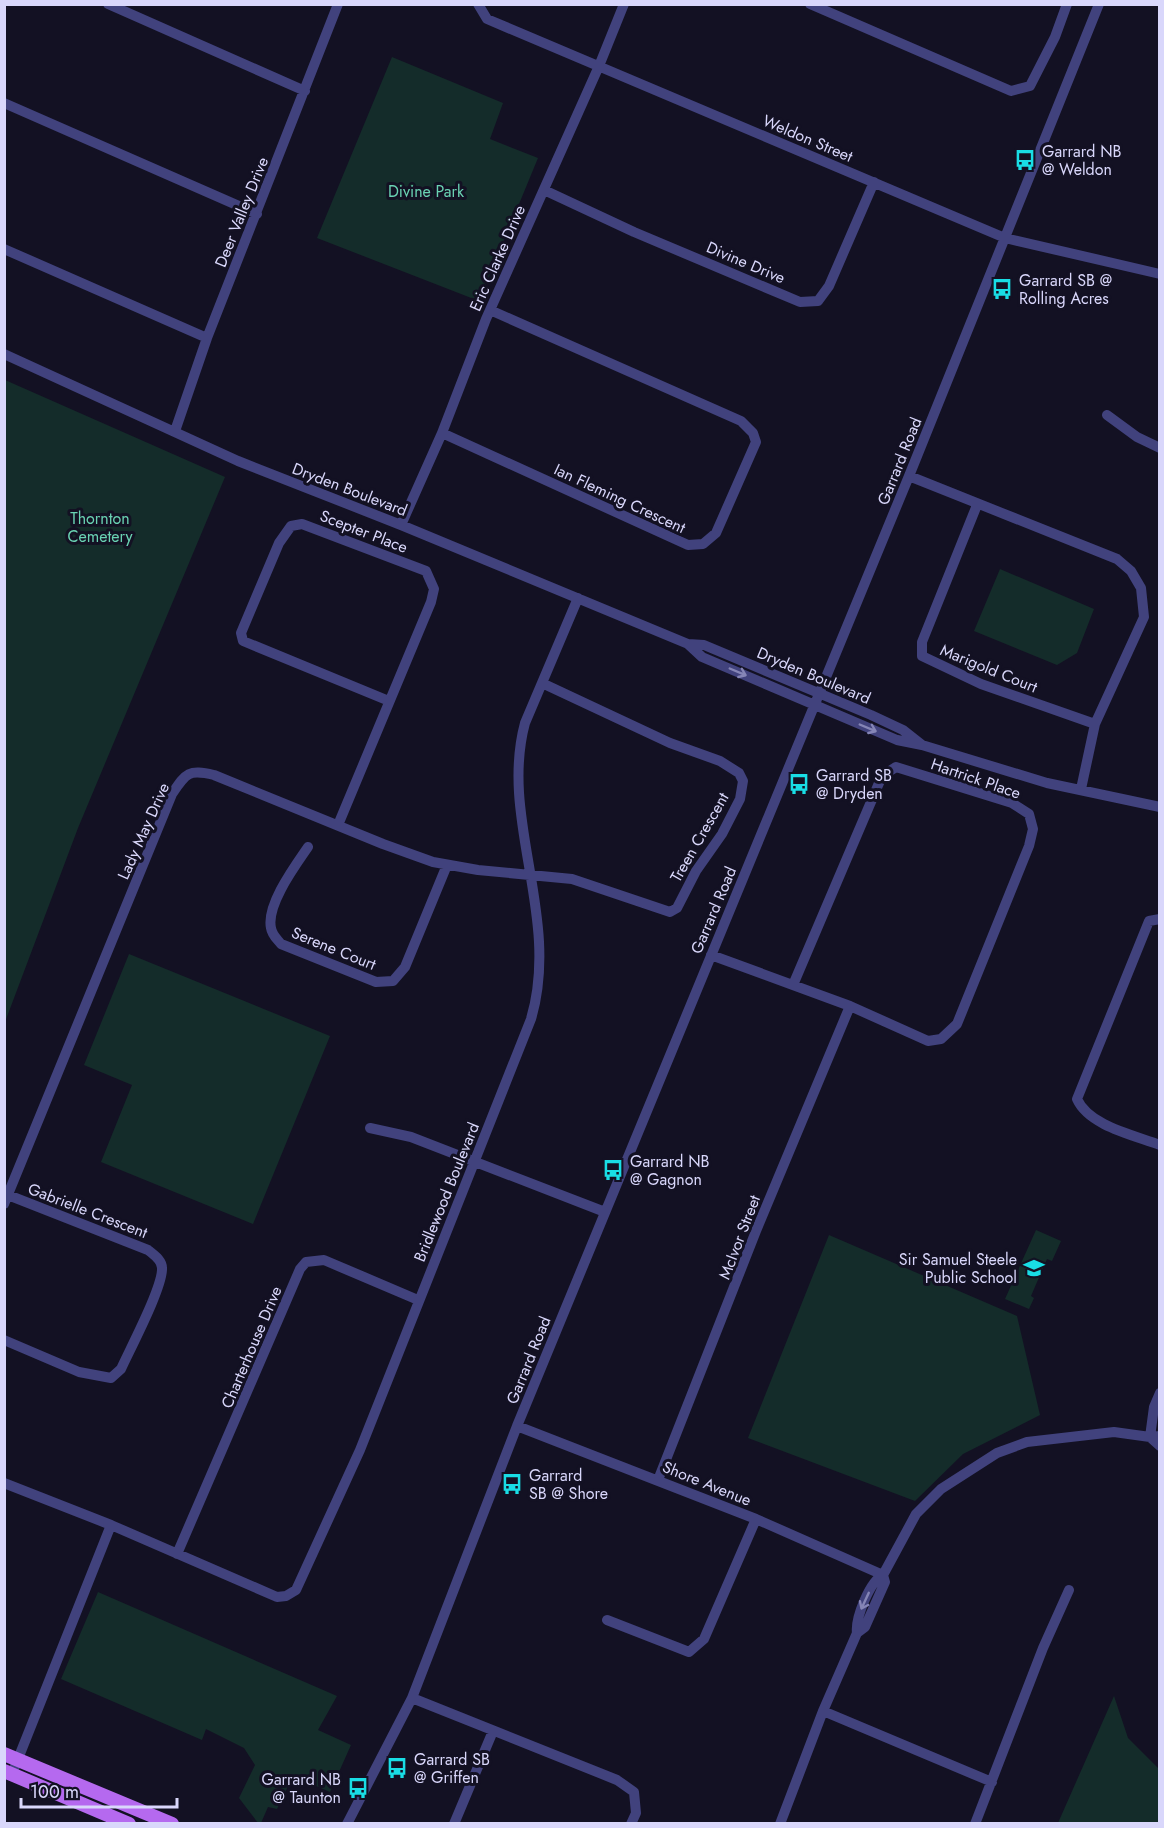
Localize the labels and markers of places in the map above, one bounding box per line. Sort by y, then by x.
place label: Garrard NB @ Weldon [1042,140,1122,181]
bus stop icon: Garrard NB @ Weldon [1013,148,1037,172]
place label: Garrard SB @ Rolling Acres [1019,269,1112,310]
bus stop icon: Garrard SB @ Rolling Acres [990,277,1014,301]
place label: Garrard SB @ Dryden [816,764,892,805]
bus stop icon: Garrard SB @ Dryden [787,772,811,796]
place label: Garrard NB @ Gagnon [630,1150,710,1191]
bus stop icon: Garrard NB @ Gagnon [601,1158,625,1182]
place label: Sir Samuel Steele Public School [899,1248,1017,1289]
school or university icon: Sir Samuel Steele Public School [1022,1256,1046,1280]
place label: Garrard SB @ Shore [529,1464,608,1505]
bus stop icon: Garrard SB @ Shore [500,1472,524,1496]
place label: Garrard SB @ Griffen [414,1748,490,1789]
bus stop icon: Garrard SB @ Griffen [385,1756,409,1780]
place label: Garrard NB @ Taunton [261,1768,341,1809]
bus stop icon: Garrard NB @ Taunton [346,1776,370,1800]

